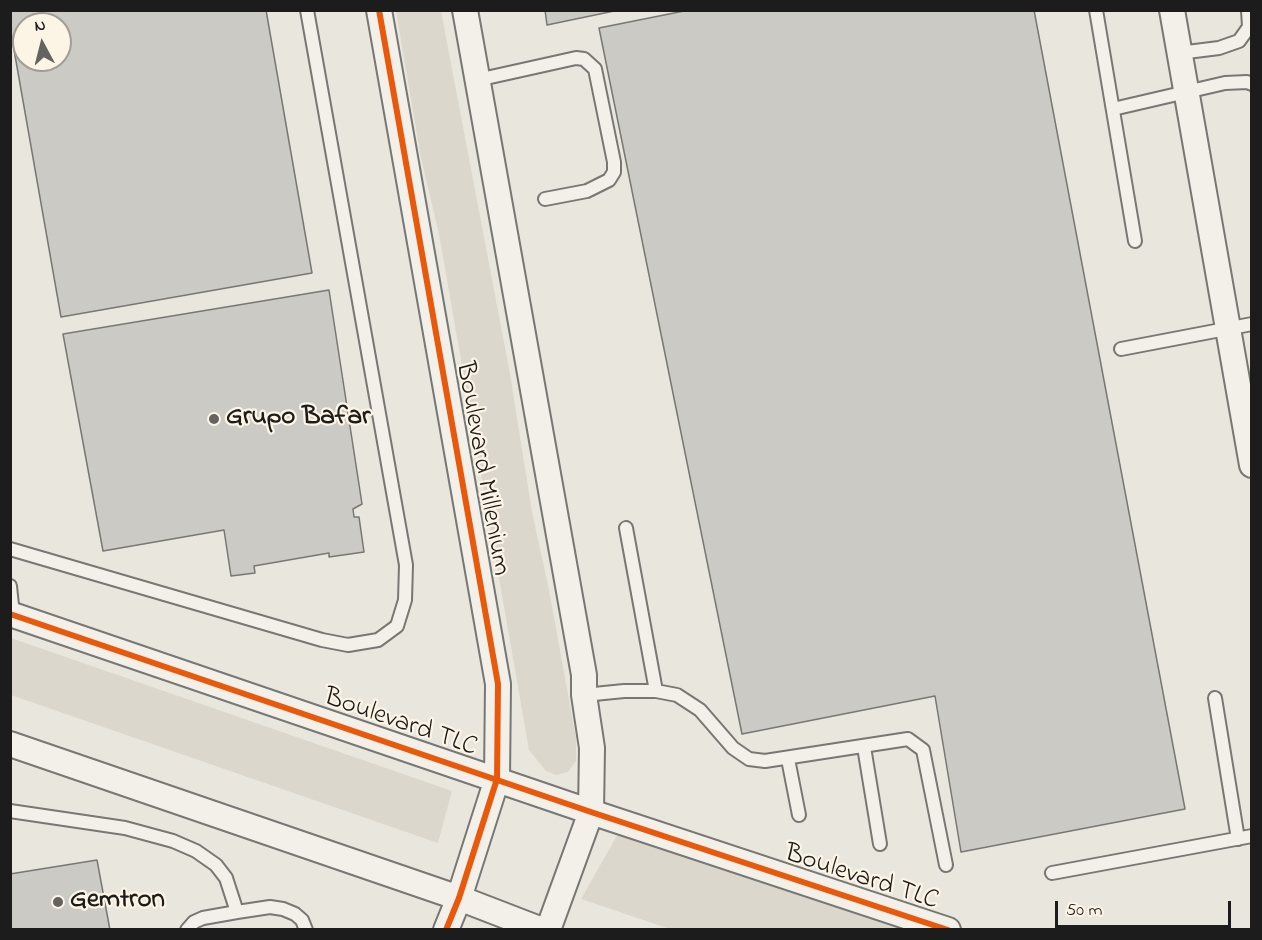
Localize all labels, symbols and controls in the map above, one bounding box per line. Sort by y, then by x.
north arrow [12,12,72,72]
text: N [33,14,47,39]
street label: Boulevard Millenium [446,360,516,578]
place label: Grupo Bafar [226,403,370,435]
marker: Grupo Bafar [207,412,221,426]
street label: Boulevard TLC [319,683,481,765]
street label: Boulevard TLC [780,839,942,919]
place label: Gemtron [70,886,165,918]
scale bar [1058,889,1234,927]
marker: Gemtron [51,895,65,909]
text: 50 m [1066,898,1103,924]

